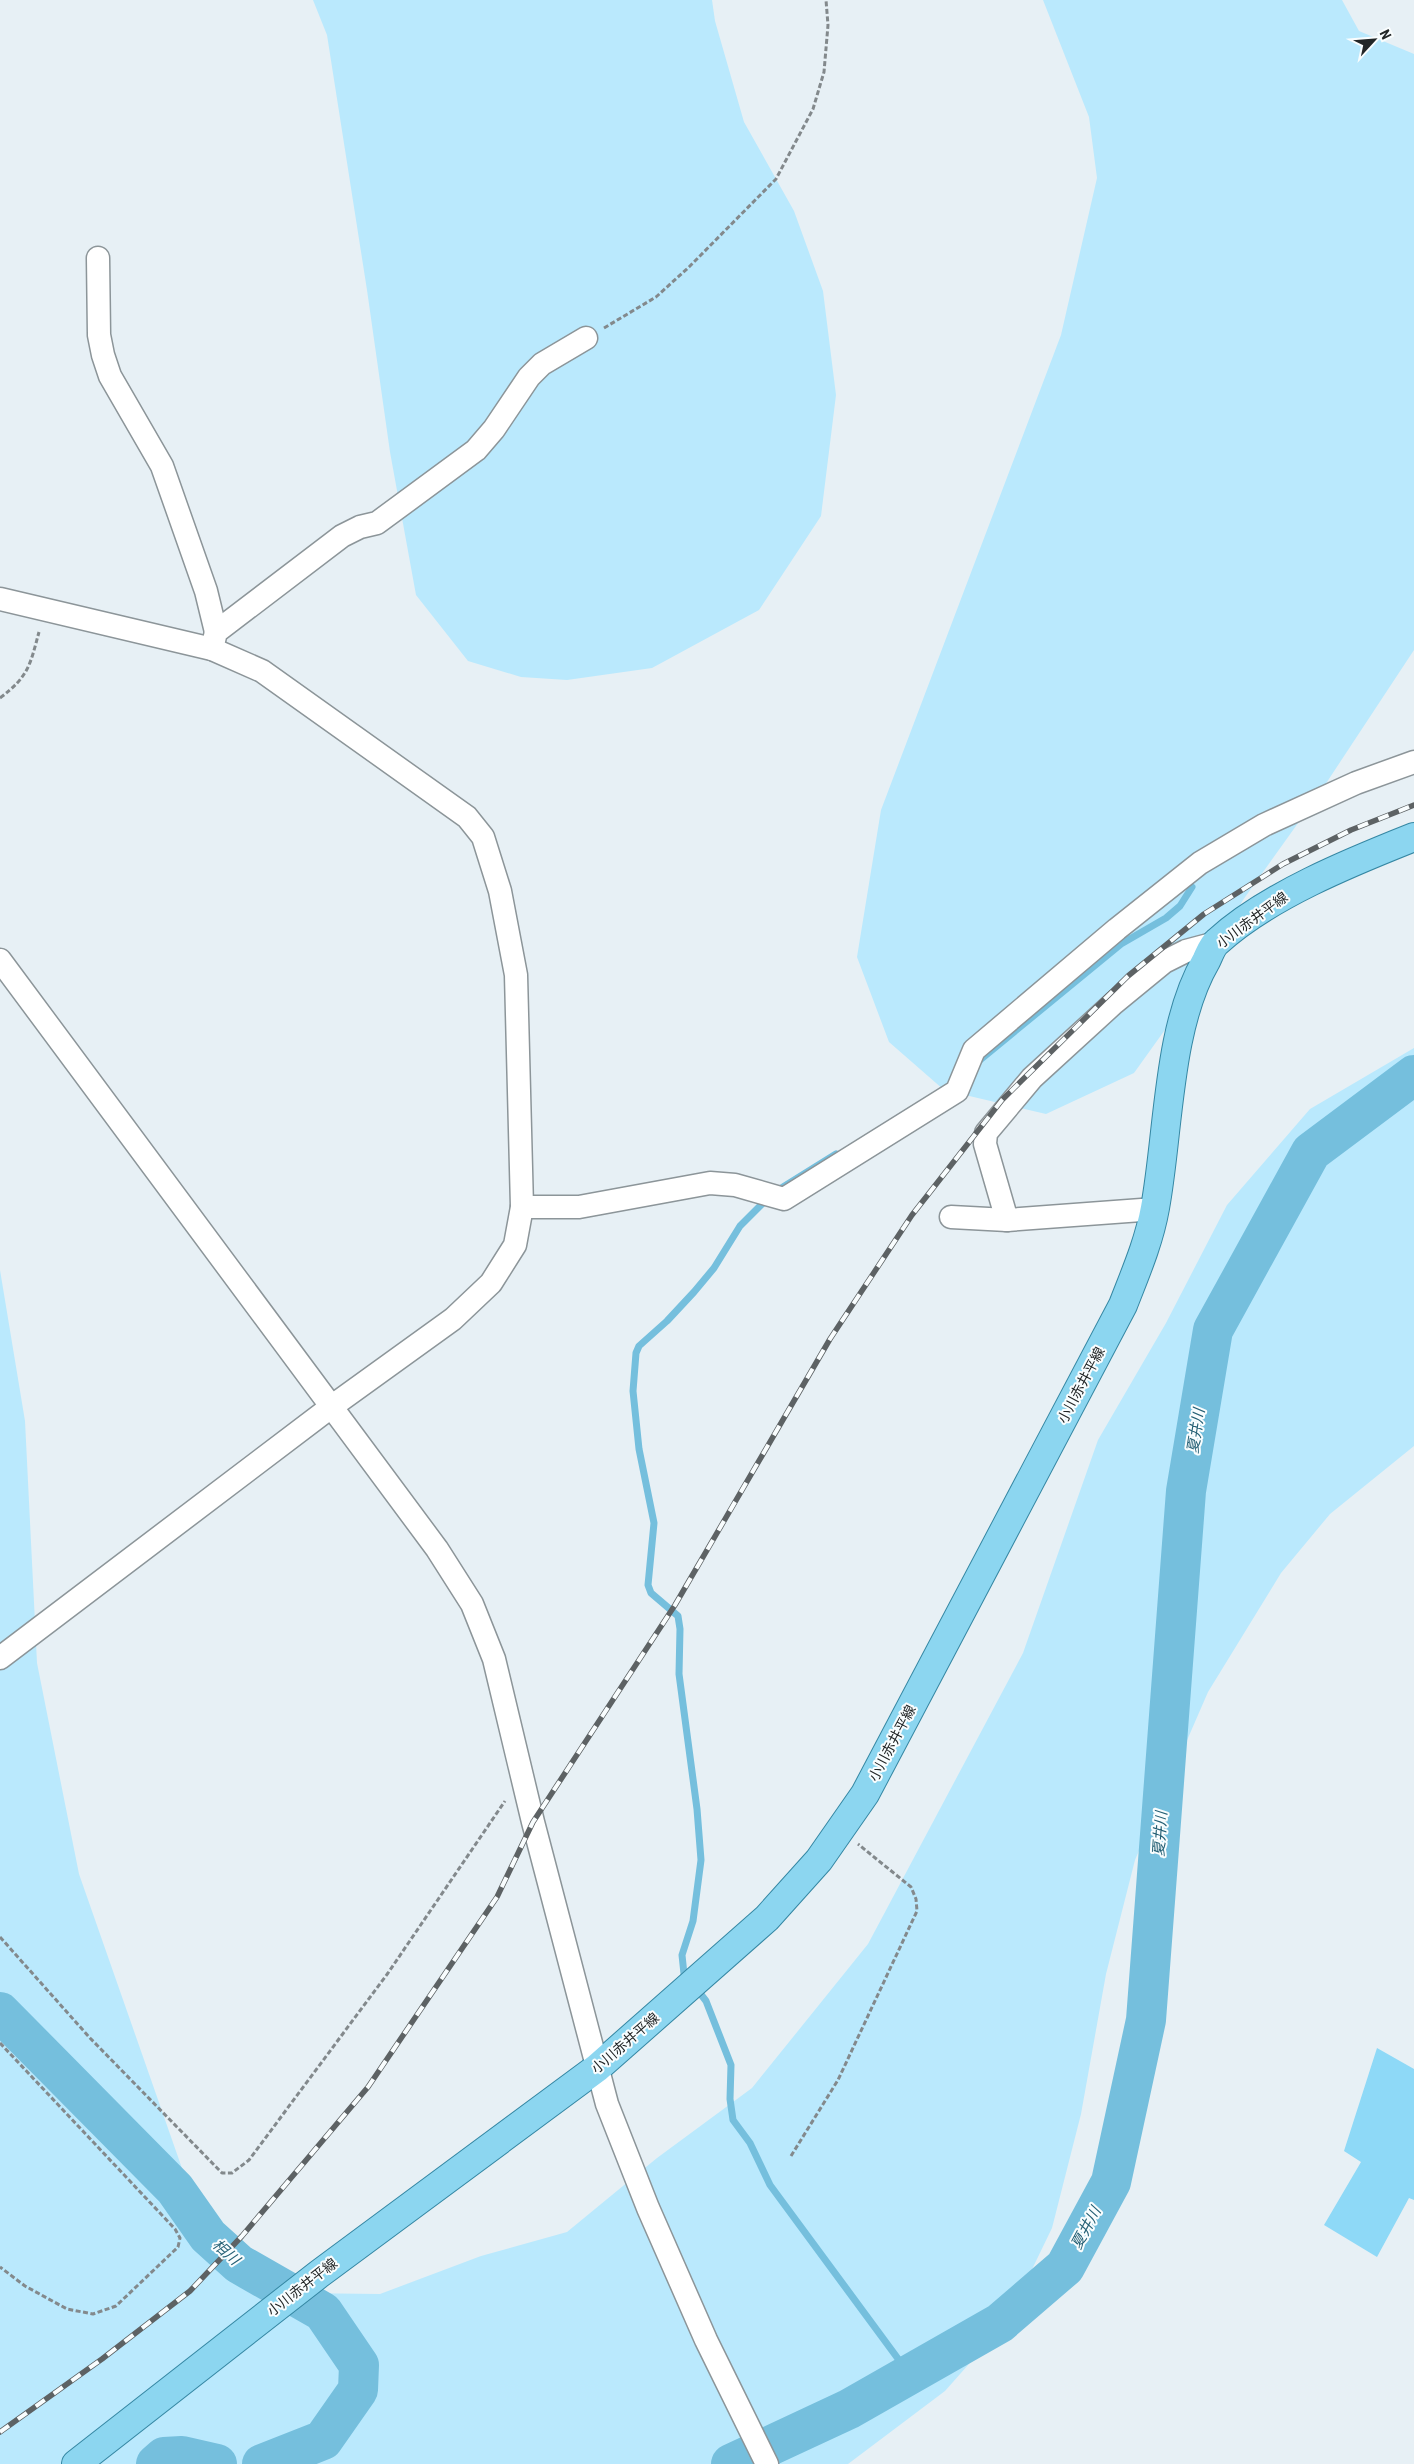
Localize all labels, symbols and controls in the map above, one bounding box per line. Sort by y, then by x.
north arrow [1349,15,1399,65]
text: N [1377,27,1395,42]
street label: 小川赤井平線 [1213,889,1291,951]
street label: 小川赤井平線 [1054,1344,1108,1426]
water label: 夏井川 [1184,1405,1209,1455]
street label: 小川赤井平線 [865,1702,919,1784]
water label: 夏井川 [1149,1809,1171,1857]
street label: 小川赤井平線 [588,2009,662,2077]
water label: 夏井川 [1067,2202,1105,2252]
water label: 相川 [209,2235,245,2270]
street label: 小川赤井平線 [264,2255,340,2319]

